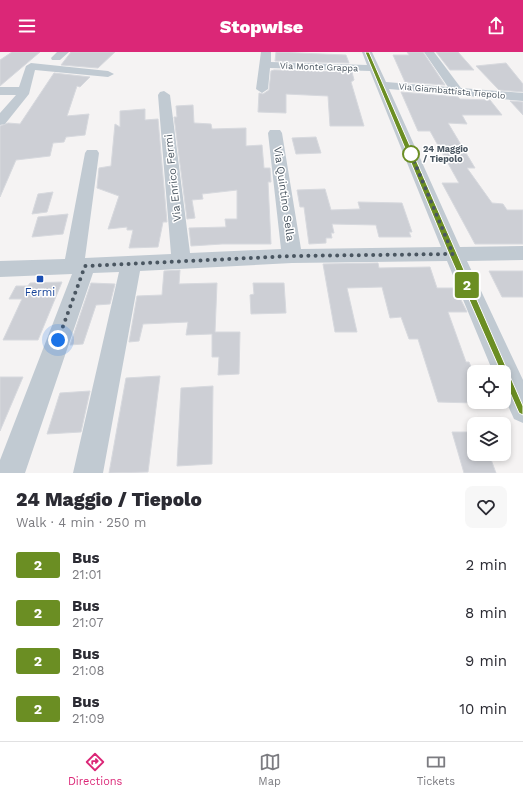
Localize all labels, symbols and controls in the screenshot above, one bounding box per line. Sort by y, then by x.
icon: menu [16,15,38,37]
icon: share [485,15,507,37]
text: Stopwise [220,16,303,37]
street label: Via Monte Grappa [280,61,358,73]
street label: Via Giambattista Tiepolo [398,81,506,101]
street label: Via Enrico Fermi [162,134,184,222]
place label: 24 Maggio / Tiepolo [423,144,469,164]
marker: 24 Maggio / Tiepolo [402,145,420,163]
street label: Via Quintino Sella [271,146,297,242]
line badge: 2 [454,272,480,298]
marker: Fermi [35,274,45,284]
text: 2 [463,277,471,293]
place label: Fermi [25,286,55,299]
your location [48,330,68,350]
map controls [467,365,511,461]
button: locate [467,365,511,409]
button: layers [467,417,511,461]
button: heart [465,486,507,528]
text: 24 Maggio / Tiepolo [16,488,202,511]
text: Walk · 4 min · 250 m [16,515,146,530]
text: Bus [72,549,100,567]
text: 2 min [466,556,507,574]
text: 2 [34,557,42,573]
text: 21:01 [72,567,102,582]
text: Bus [72,597,100,615]
text: 8 min [465,604,507,622]
text: 2 [34,605,42,621]
text: 21:07 [72,615,104,630]
text: Bus [72,645,100,663]
text: 9 min [465,652,507,670]
text: 2 [34,653,42,669]
text: 21:08 [72,663,105,678]
text: Bus [72,693,100,711]
text: 10 min [459,700,507,718]
text: 2 [34,701,42,717]
text: 21:09 [72,711,105,726]
tab: Directions [68,751,122,788]
tab: Map [258,751,281,788]
tab: Tickets [417,751,455,788]

